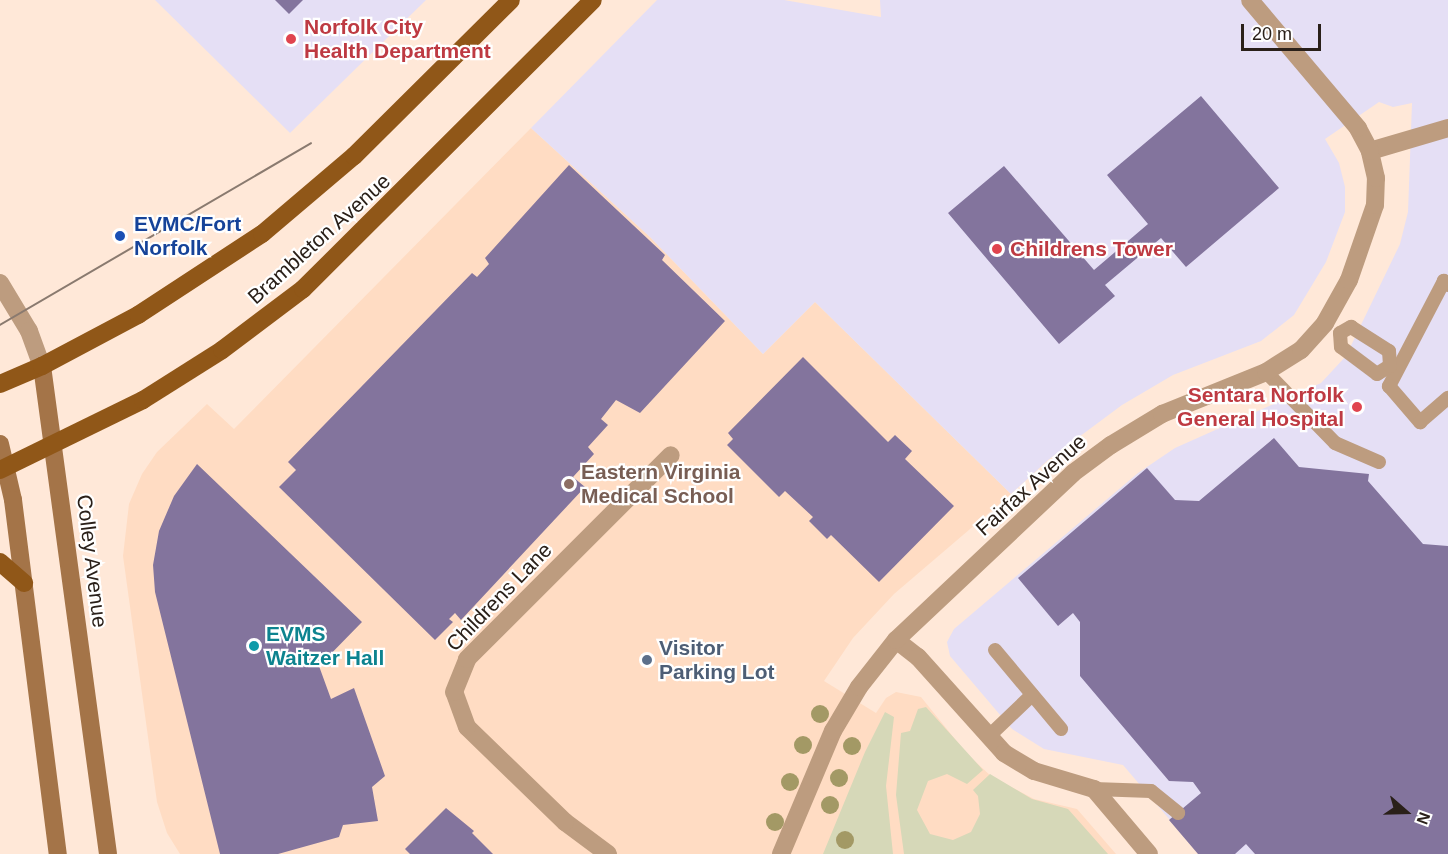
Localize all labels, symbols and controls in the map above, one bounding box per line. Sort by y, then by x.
scale bar [1244,12,1324,50]
place label: Norfolk City Health Department [304,14,491,64]
text: 20 m [1252,24,1292,44]
marker: Norfolk City Health Department [282,30,300,48]
street label: Brambleton Avenue [242,168,396,310]
place label: EVMC/Fort Norfolk [134,211,241,261]
marker: EVMC/Fort Norfolk [111,227,129,245]
place label: Childrens Tower [1010,236,1173,262]
marker: Childrens Tower [988,240,1006,258]
place label: Sentara Norfolk General Hospital [1177,382,1344,432]
marker: Sentara Norfolk General Hospital [1348,398,1366,416]
street label: Fairfax Avenue [970,429,1092,541]
place label: Eastern Virginia Medical School [581,459,741,509]
marker: Eastern Virginia Medical School [562,477,576,491]
street label: Colley Avenue [71,492,113,630]
street label: Childrens Lane [441,537,557,657]
place label: EVMS Waitzer Hall [266,621,384,671]
place label: Visitor Parking Lot [659,635,775,685]
marker: EVMS Waitzer Hall [247,639,261,653]
marker: Visitor Parking Lot [640,653,654,667]
north arrow [1376,782,1436,842]
text: N [1413,810,1433,827]

